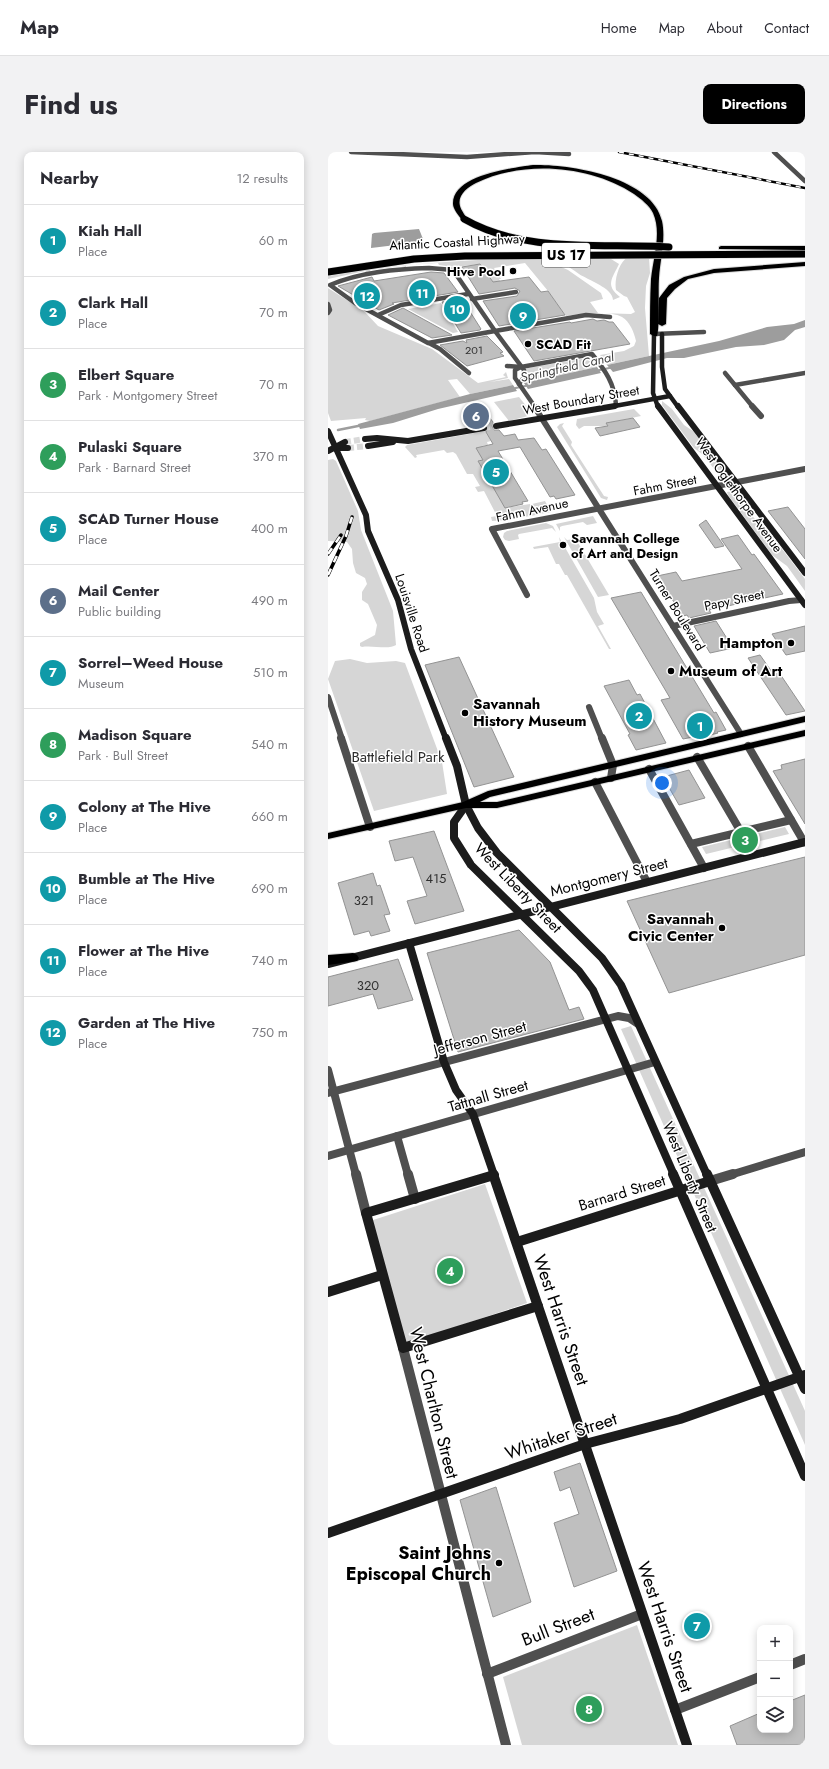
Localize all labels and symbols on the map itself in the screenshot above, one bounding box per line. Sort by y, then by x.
street label: Atlantic Coastal Highway [389,229,526,255]
road number: US 17 [542,243,590,267]
place label: Hive Pool [447,262,505,281]
marker: Hive Pool [508,266,518,276]
pin: 11 [409,278,435,308]
pin: 12 [354,281,380,311]
pin: 10 [444,294,470,324]
pin: 9 [510,301,536,331]
place label: SCAD Fit [536,335,592,354]
marker: SCAD Fit [523,339,533,349]
house number: 201 [465,342,483,358]
water label: Springfield Canal [518,347,617,387]
street label: West Boundary Street [521,380,642,420]
pin: 6 [463,401,489,431]
street label: West Oglethorpe Avenue [691,434,787,557]
pin: 5 [483,457,509,487]
street label: Fahm Street [632,469,699,500]
street label: Fahm Avenue [494,493,570,527]
place label: Savannah College of Art and Design [571,529,680,563]
marker: Savannah College of Art and Design [558,540,568,550]
street label: Turner Boulevard [644,566,710,654]
street label: Louisville Road [390,571,434,655]
street label: Papy Street [702,584,767,616]
place label: Hampton [719,632,783,654]
marker: Hampton [786,638,796,648]
place label: Museum of Art [679,660,783,682]
marker: Museum of Art [666,666,676,676]
place label: Savannah History Museum [473,693,587,732]
pin: 2 [626,701,652,731]
marker: Savannah History Museum [460,708,470,718]
pin: 1 [687,711,713,741]
park label: Battlefield Park [351,746,445,768]
your location [652,773,672,793]
pin: 3 [732,825,758,855]
street label: West Liberty Street [469,838,567,938]
street label: Montgomery Street [548,852,670,902]
house number: 415 [426,869,446,888]
house number: 321 [354,891,374,910]
place label: Savannah Civic Center [628,908,715,947]
marker: Savannah Civic Center [717,923,727,933]
house number: 320 [357,976,379,995]
street label: Jefferson Street [429,1015,529,1061]
street label: Tattnall Street [445,1074,531,1118]
street label: West Liberty Street [657,1118,723,1236]
street label: Barnard Street [576,1169,669,1217]
street label: West Harris Street [526,1251,596,1390]
pin: 4 [437,1256,463,1286]
street label: West Charlton Street [403,1324,466,1482]
street label: Whitaker Street [502,1405,621,1466]
place label: Saint Johns Episcopal Church [346,1540,491,1587]
marker: Saint Johns Episcopal Church [494,1558,504,1568]
street label: West Harris Street [630,1558,700,1697]
street label: Bull Street [518,1601,599,1653]
pin: 7 [684,1611,710,1641]
pin: 8 [576,1694,602,1724]

